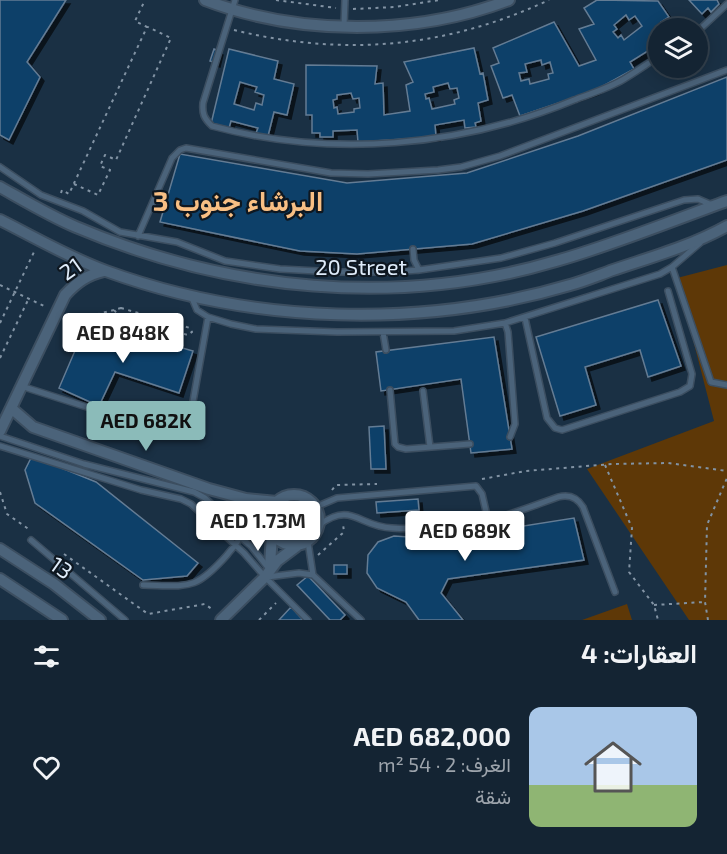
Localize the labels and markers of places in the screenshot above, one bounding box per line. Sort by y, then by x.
pin: AED 848K [61,313,185,364]
pin: AED 682K [84,401,208,452]
pin: AED 1.73M [189,501,327,552]
pin: AED 689K [403,511,527,562]

